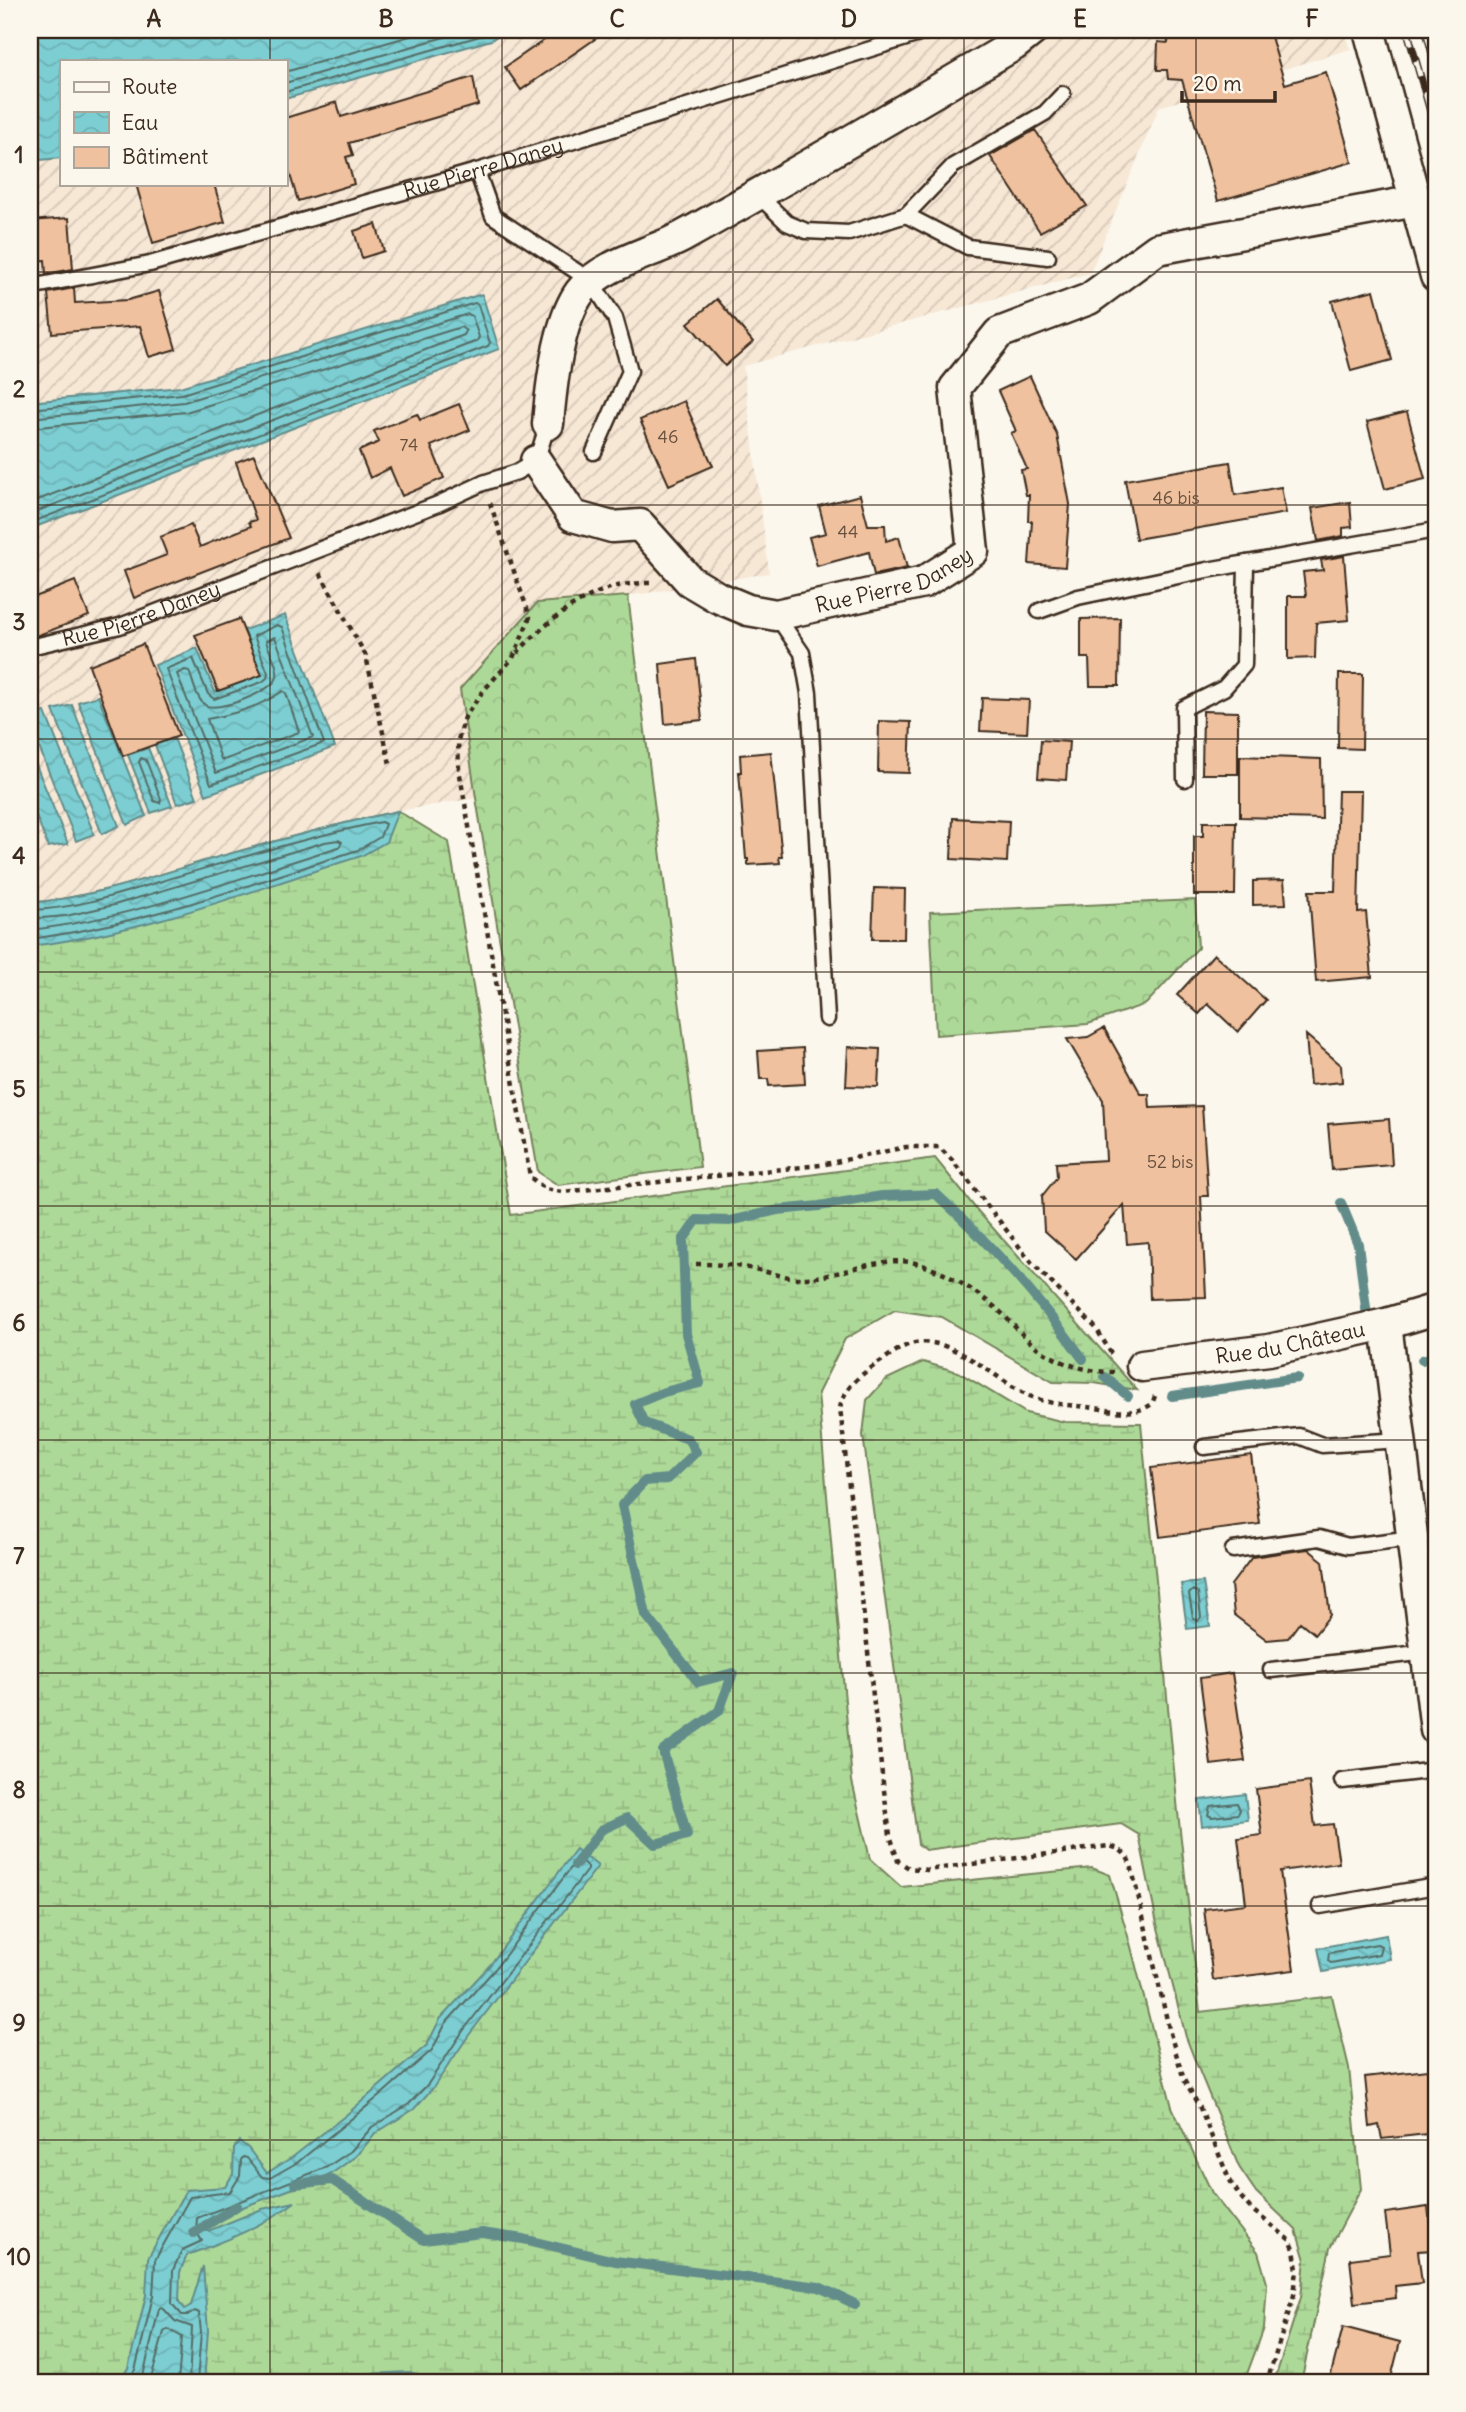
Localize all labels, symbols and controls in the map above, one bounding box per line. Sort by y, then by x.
text: A [147,4,162,33]
text: B [378,4,394,33]
text: C [609,4,625,33]
text: D [841,4,857,33]
text: E [1073,4,1087,33]
text: F [1305,4,1319,33]
legend [60,60,287,186]
scale bar [1182,60,1275,104]
text: 20 m [1193,70,1242,97]
text: Route [122,73,177,100]
text: Eau [122,109,158,136]
street label: Rue Pierre Daney [400,131,566,204]
text: 1 [14,140,24,169]
text: Bâtiment [122,143,208,170]
text: 2 [13,374,26,403]
house number: 46 [658,425,678,448]
house number: 74 [400,433,418,456]
house number: 46 bis [1152,486,1200,509]
house number: 44 [838,520,858,543]
street label: Rue Pierre Daney [813,541,977,619]
street label: Rue Pierre Daney [59,575,224,652]
text: 3 [12,607,26,636]
text: 4 [12,841,26,870]
text: 5 [12,1074,26,1103]
house number: 52 bis [1147,1150,1193,1173]
text: 6 [12,1308,26,1337]
street label: Rue du Château [1214,1315,1367,1370]
text: 7 [13,1541,25,1570]
text: 8 [12,1775,26,1804]
text: 9 [12,2008,26,2037]
text: 10 [7,2242,31,2271]

